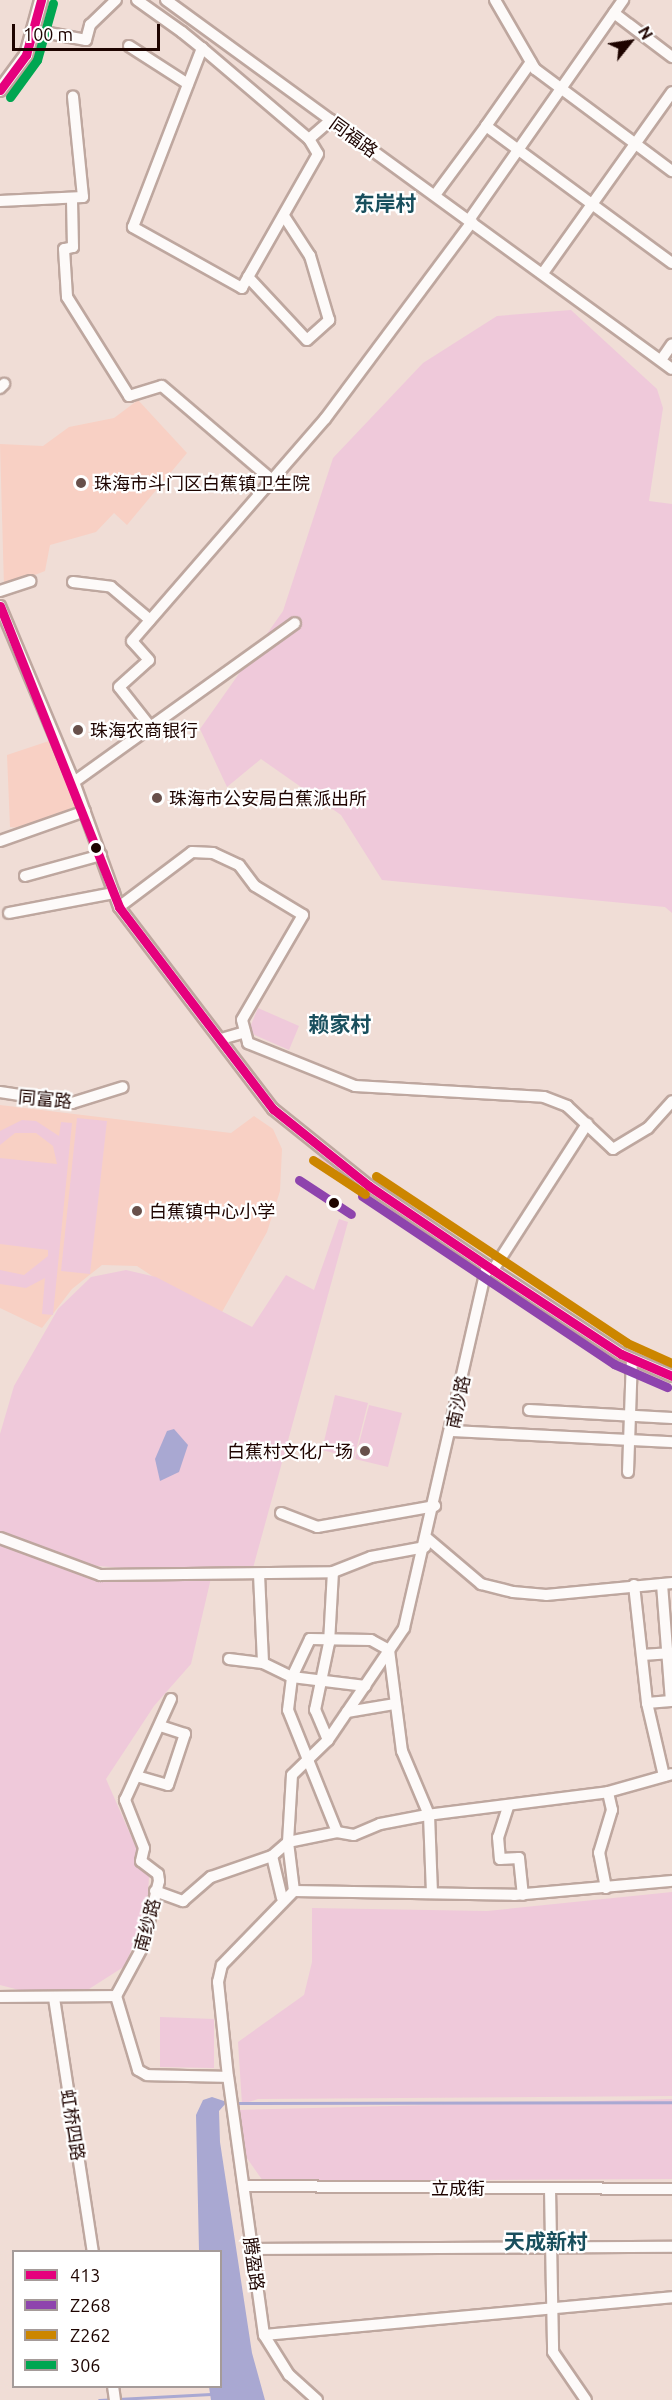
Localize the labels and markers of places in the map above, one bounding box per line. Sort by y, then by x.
place label: 珠海市斗门区白蕉镇卫生院 [94,472,310,494]
marker: 珠海市斗门区白蕉镇卫生院 [72,474,90,492]
place label: 珠海农商银行 [90,719,198,741]
marker: 珠海农商银行 [71,723,85,737]
place label: 珠海市公安局白蕉派出所 [169,787,367,809]
marker: 珠海市公安局白蕉派出所 [150,791,164,805]
unlabelled marker [90,842,102,854]
unlabelled marker [328,1197,340,1209]
place label: 白蕉镇中心小学 [149,1200,275,1222]
marker: 白蕉镇中心小学 [130,1204,144,1218]
place label: 白蕉村文化广场 [227,1440,353,1462]
marker: 白蕉村文化广场 [358,1444,372,1458]

